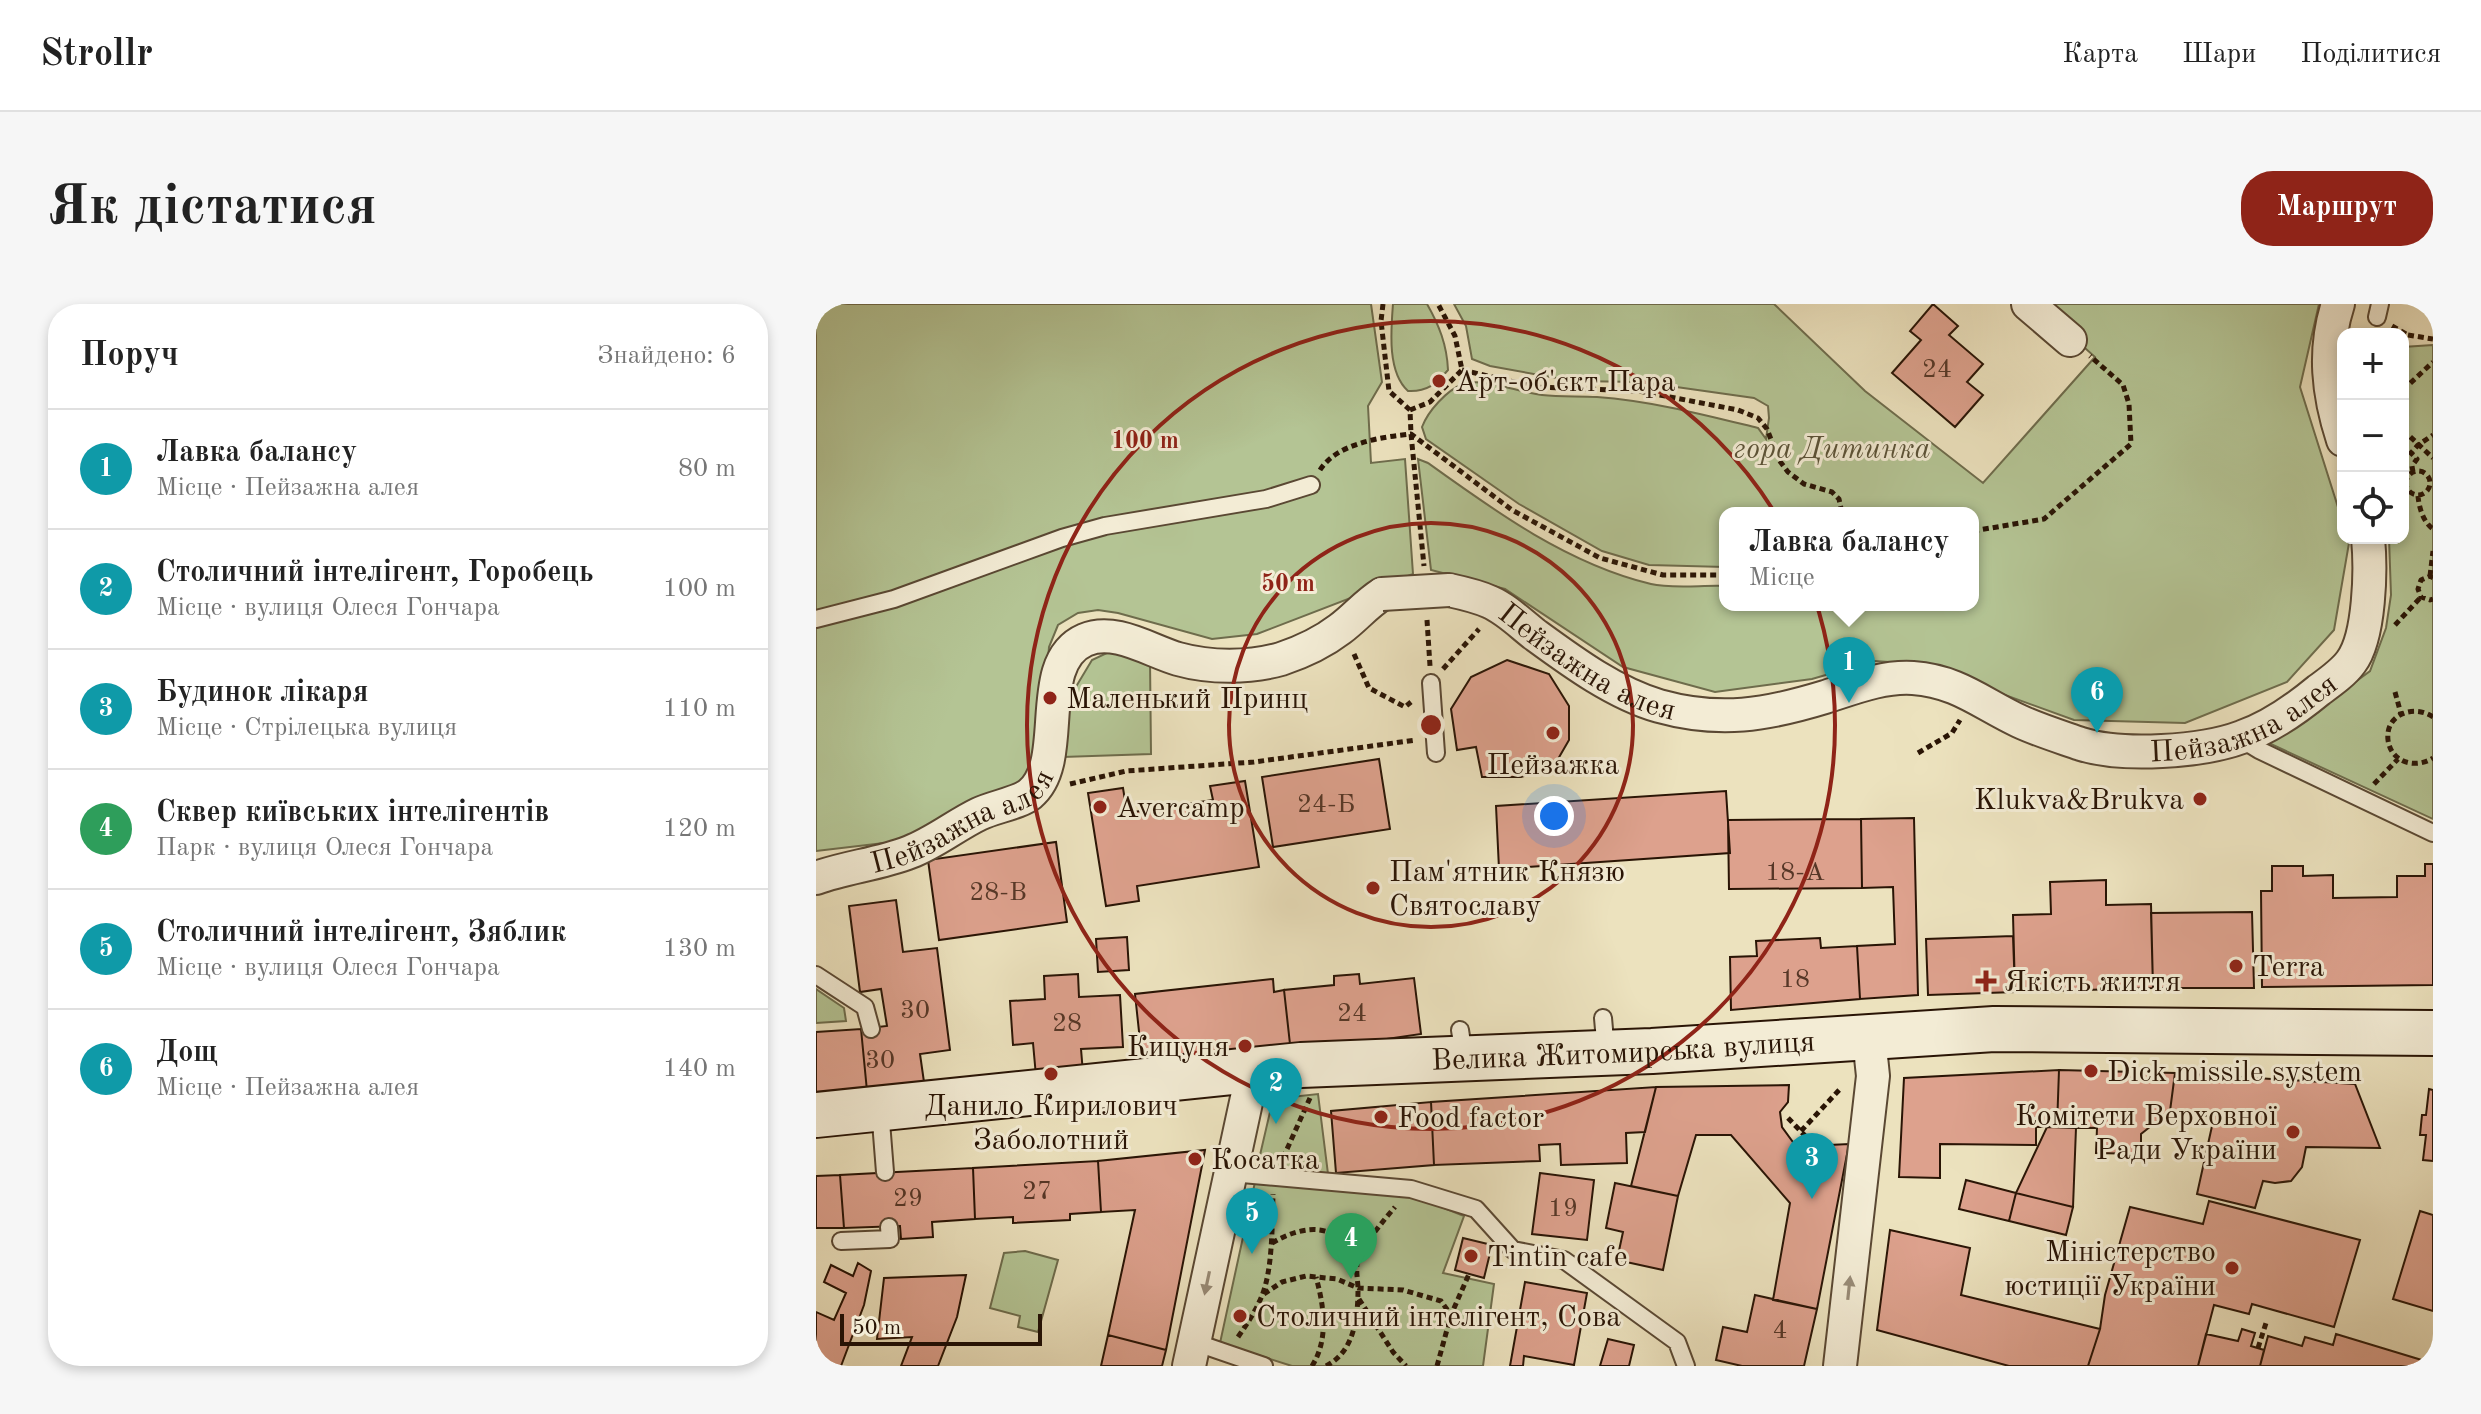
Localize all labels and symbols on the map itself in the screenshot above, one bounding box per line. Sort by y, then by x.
house number: 24 [1922,357,1952,383]
place label: Арт-об'єкт Пара [1455,368,1676,398]
marker: Арт-об'єкт Пара [1430,372,1448,390]
text: 100 m [1111,430,1179,454]
park label: гора Дитинка [1733,435,1931,465]
text: 50 m [1261,572,1315,597]
street label: Пейзажна алея [1492,598,1678,727]
pin: 1 [1823,637,1875,703]
pin: 6 [2071,667,2123,733]
street label: Пейзажна алея [2149,669,2343,769]
place label: Маленький Принц [1066,685,1308,715]
marker: Маленький Принц [1041,689,1059,707]
centre of rings [1417,711,1445,739]
marker: Пейзажка [1544,724,1562,742]
place label: Пейзажка [1487,751,1620,781]
street label: Пейзажна алея [868,766,1061,880]
place label: Klukva&Brukva [1974,786,2184,816]
marker: Klukva&Brukva [2191,790,2209,808]
house number: 24-Б [1297,792,1355,818]
place label: Avercamp [1116,794,1245,824]
your location [1534,796,1574,836]
marker: Avercamp [1091,798,1109,816]
place label: Пам'ятник Князю Святославу [1389,858,1625,922]
house number: 18-А [1765,860,1825,886]
marker: Пам'ятник Князю Святославу [1364,879,1382,897]
house number: 28-В [969,880,1027,906]
place label: Terra [2252,953,2325,983]
marker: Terra [2227,957,2245,975]
house number: 18 [1780,967,1810,993]
place label: Якість життя [2004,968,2181,998]
marker: Якість життя [1975,970,1997,992]
house number: 30 [900,998,930,1024]
house number: 24 [1337,1001,1367,1027]
house number: 28 [1052,1011,1082,1037]
street label: Велика Житомирська вулиця [1431,1028,1816,1077]
place label: Кицуня [1127,1033,1229,1063]
marker: Кицуня [1236,1037,1254,1055]
house number: 30 [865,1048,895,1074]
pin: 2 [1250,1058,1302,1124]
place label: Dick missile system [2107,1058,2362,1088]
marker: Dick missile system [2082,1062,2100,1080]
marker: Данило Кирилович Заболотний [1042,1065,1060,1083]
place label: Данило Кирилович Заболотний [924,1092,1178,1156]
place label: Комітети Верховної Ради України [2015,1102,2278,1166]
place label: Food factor [1397,1104,1544,1134]
marker: Food factor [1372,1108,1390,1126]
marker: Комітети Верховної Ради України [2284,1123,2302,1141]
pin: 3 [1786,1133,1838,1199]
place label: Косатка [1211,1146,1320,1176]
marker: Косатка [1186,1150,1204,1168]
house number: 27 [1022,1179,1052,1205]
house number: 29 [893,1186,923,1212]
pin: 5 [1226,1188,1278,1254]
house number: 19 [1548,1196,1578,1222]
pin: 4 [1325,1213,1377,1279]
place label: Міністерство юстиції України [2004,1238,2216,1302]
place label: Tintin cafe [1487,1243,1628,1273]
marker: Tintin cafe [1462,1247,1480,1265]
marker: Міністерство юстиції України [2223,1259,2241,1277]
one-way arrow [1200,1271,1213,1296]
one-way arrow [1842,1276,1855,1301]
place label: Столичний інтелігент, Сова [1256,1303,1621,1333]
marker: Столичний інтелігент, Сова [1231,1307,1249,1325]
scale bar [840,1310,1042,1346]
house number: 4 [1772,1318,1788,1344]

